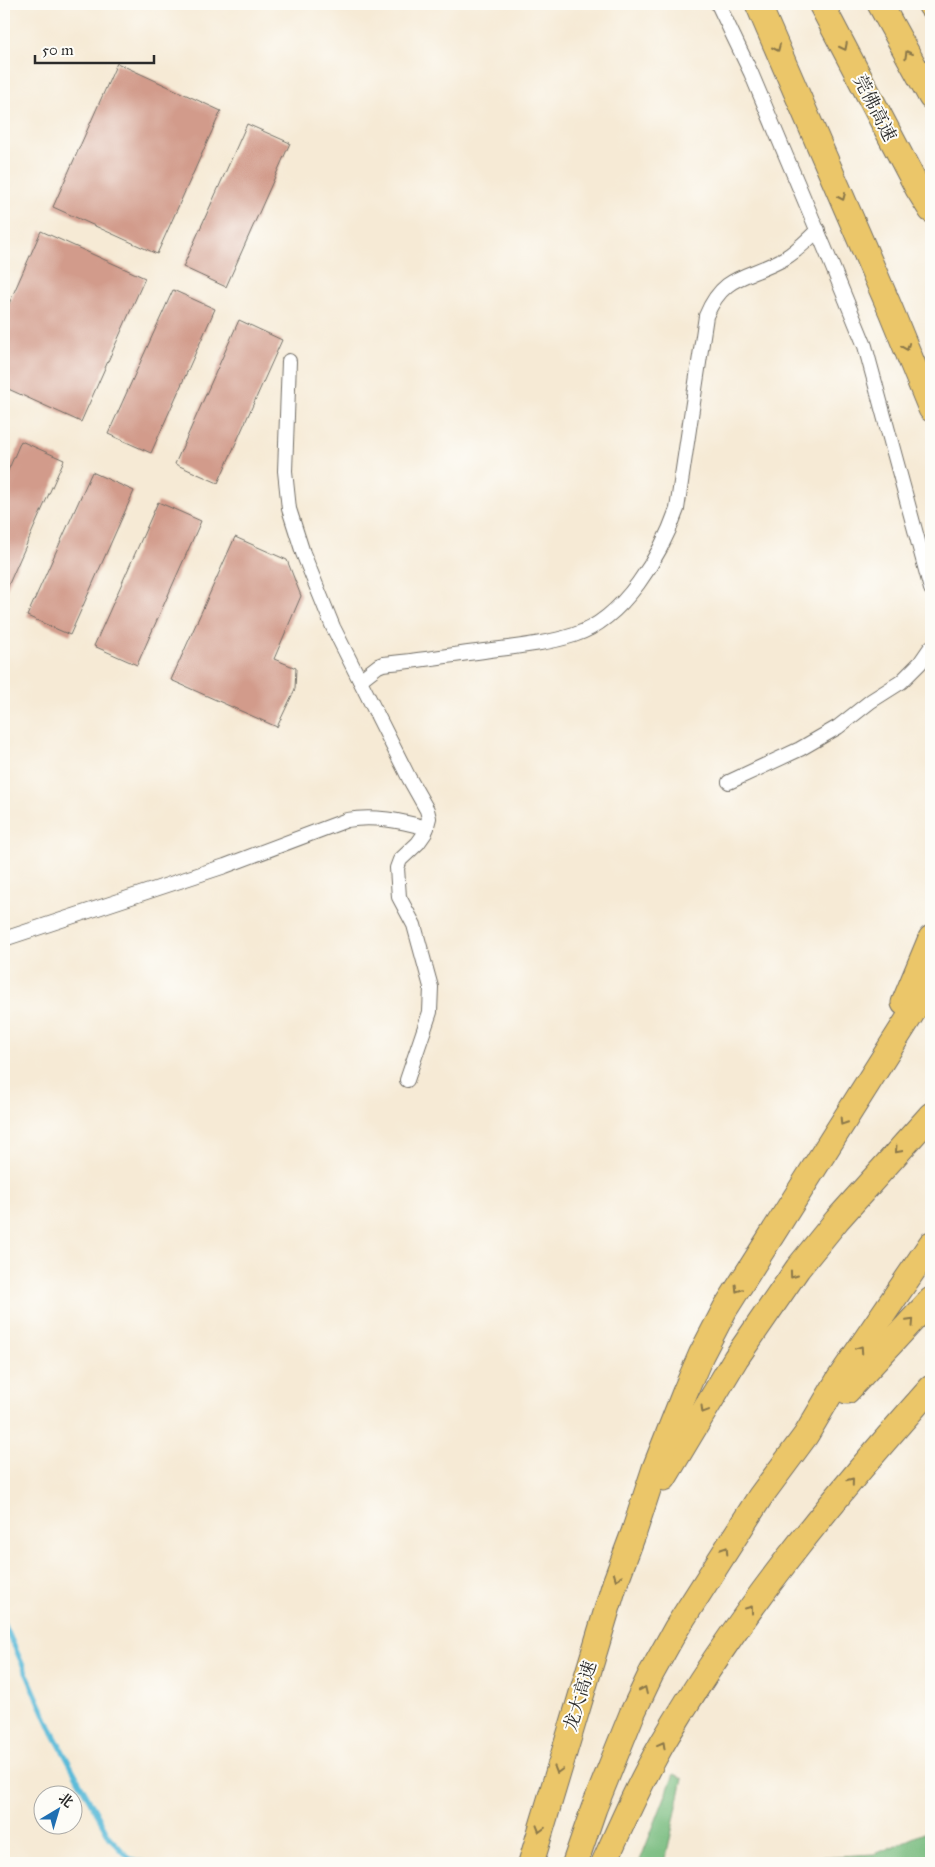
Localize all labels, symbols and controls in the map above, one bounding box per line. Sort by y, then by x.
scale bar [35,32,154,64]
text: 50 m [42,41,74,59]
one-way arrow [838,42,848,51]
one-way arrow [771,43,782,52]
one-way arrow [904,51,914,60]
street label: 莞佛高速 [849,71,901,145]
one-way arrow [836,193,846,201]
one-way arrow [900,342,910,351]
one-way arrow [840,1117,850,1126]
one-way arrow [895,1145,904,1154]
one-way arrow [790,1269,799,1278]
one-way arrow [734,1283,744,1292]
one-way arrow [905,1319,914,1328]
one-way arrow [854,1345,863,1355]
one-way arrow [701,1405,711,1414]
one-way arrow [845,1478,854,1487]
one-way arrow [719,1546,729,1555]
one-way arrow [613,1572,623,1581]
one-way arrow [744,1605,753,1615]
street label: 龙大高速 [559,1658,601,1734]
one-way arrow [637,1686,648,1695]
one-way arrow [655,1741,665,1750]
one-way arrow [553,1765,563,1773]
north arrow [32,1784,82,1834]
text: 北 [55,1789,76,1811]
one-way arrow [536,1824,546,1832]

